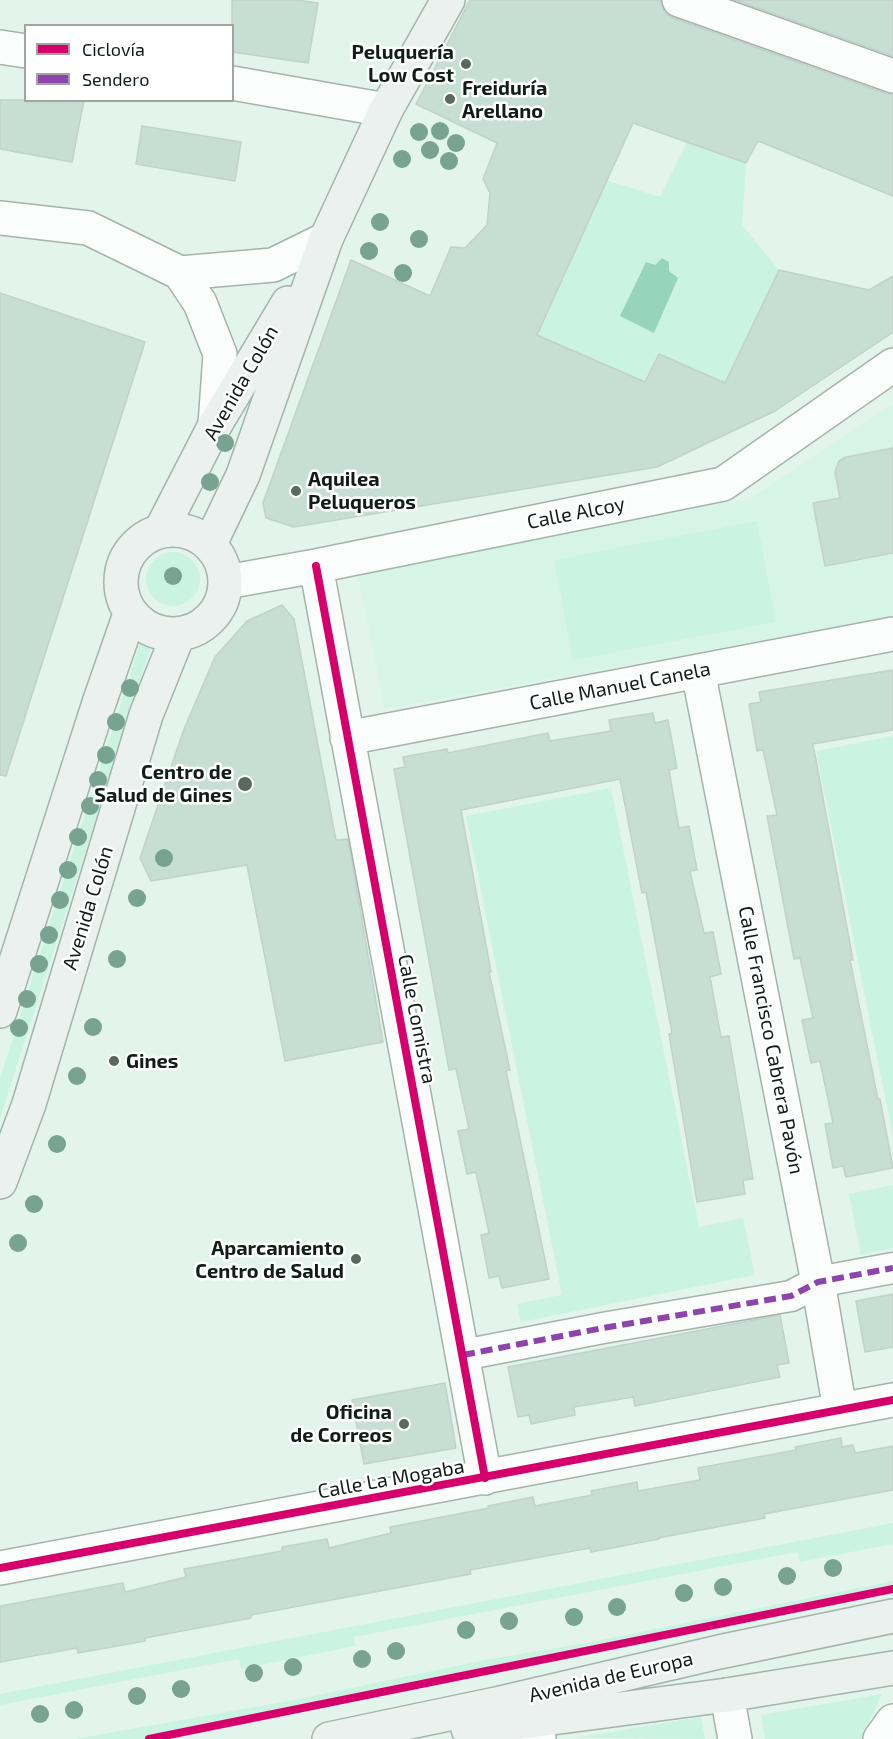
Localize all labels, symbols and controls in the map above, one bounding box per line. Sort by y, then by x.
legend [24,24,234,102]
text: Ciclovía [82,38,145,60]
place label: Peluquería Low Cost [352,40,454,87]
marker: Peluquería Low Cost [459,57,473,71]
text: Sendero [82,68,149,90]
place label: Freiduría Arellano [462,76,547,123]
marker: Freiduría Arellano [443,92,457,106]
street label: Avenida Colón [199,321,283,445]
place label: Aquilea Peluqueros [308,467,416,514]
marker: Aquilea Peluqueros [289,484,303,498]
street label: Calle Alcoy [525,492,627,534]
street label: Calle Manuel Canela [527,657,713,715]
place label: Centro de Salud de Gines [94,760,232,807]
marker: Centro de Salud de Gines [236,775,254,793]
street label: Avenida Colón [58,843,118,973]
street label: Calle Francisco Cabrera Pavón [733,904,809,1176]
street label: Calle Comistra [393,952,441,1086]
place label: Gines [126,1049,178,1073]
marker: Gines [107,1054,121,1068]
place label: Aparcamiento Centro de Salud [195,1236,344,1283]
marker: Aparcamiento Centro de Salud [349,1252,363,1266]
place label: Oficina de Correos [290,1400,392,1447]
marker: Oficina de Correos [397,1417,411,1431]
street label: Calle La Mogaba [316,1454,466,1504]
street label: Avenida de Europa [527,1646,695,1708]

